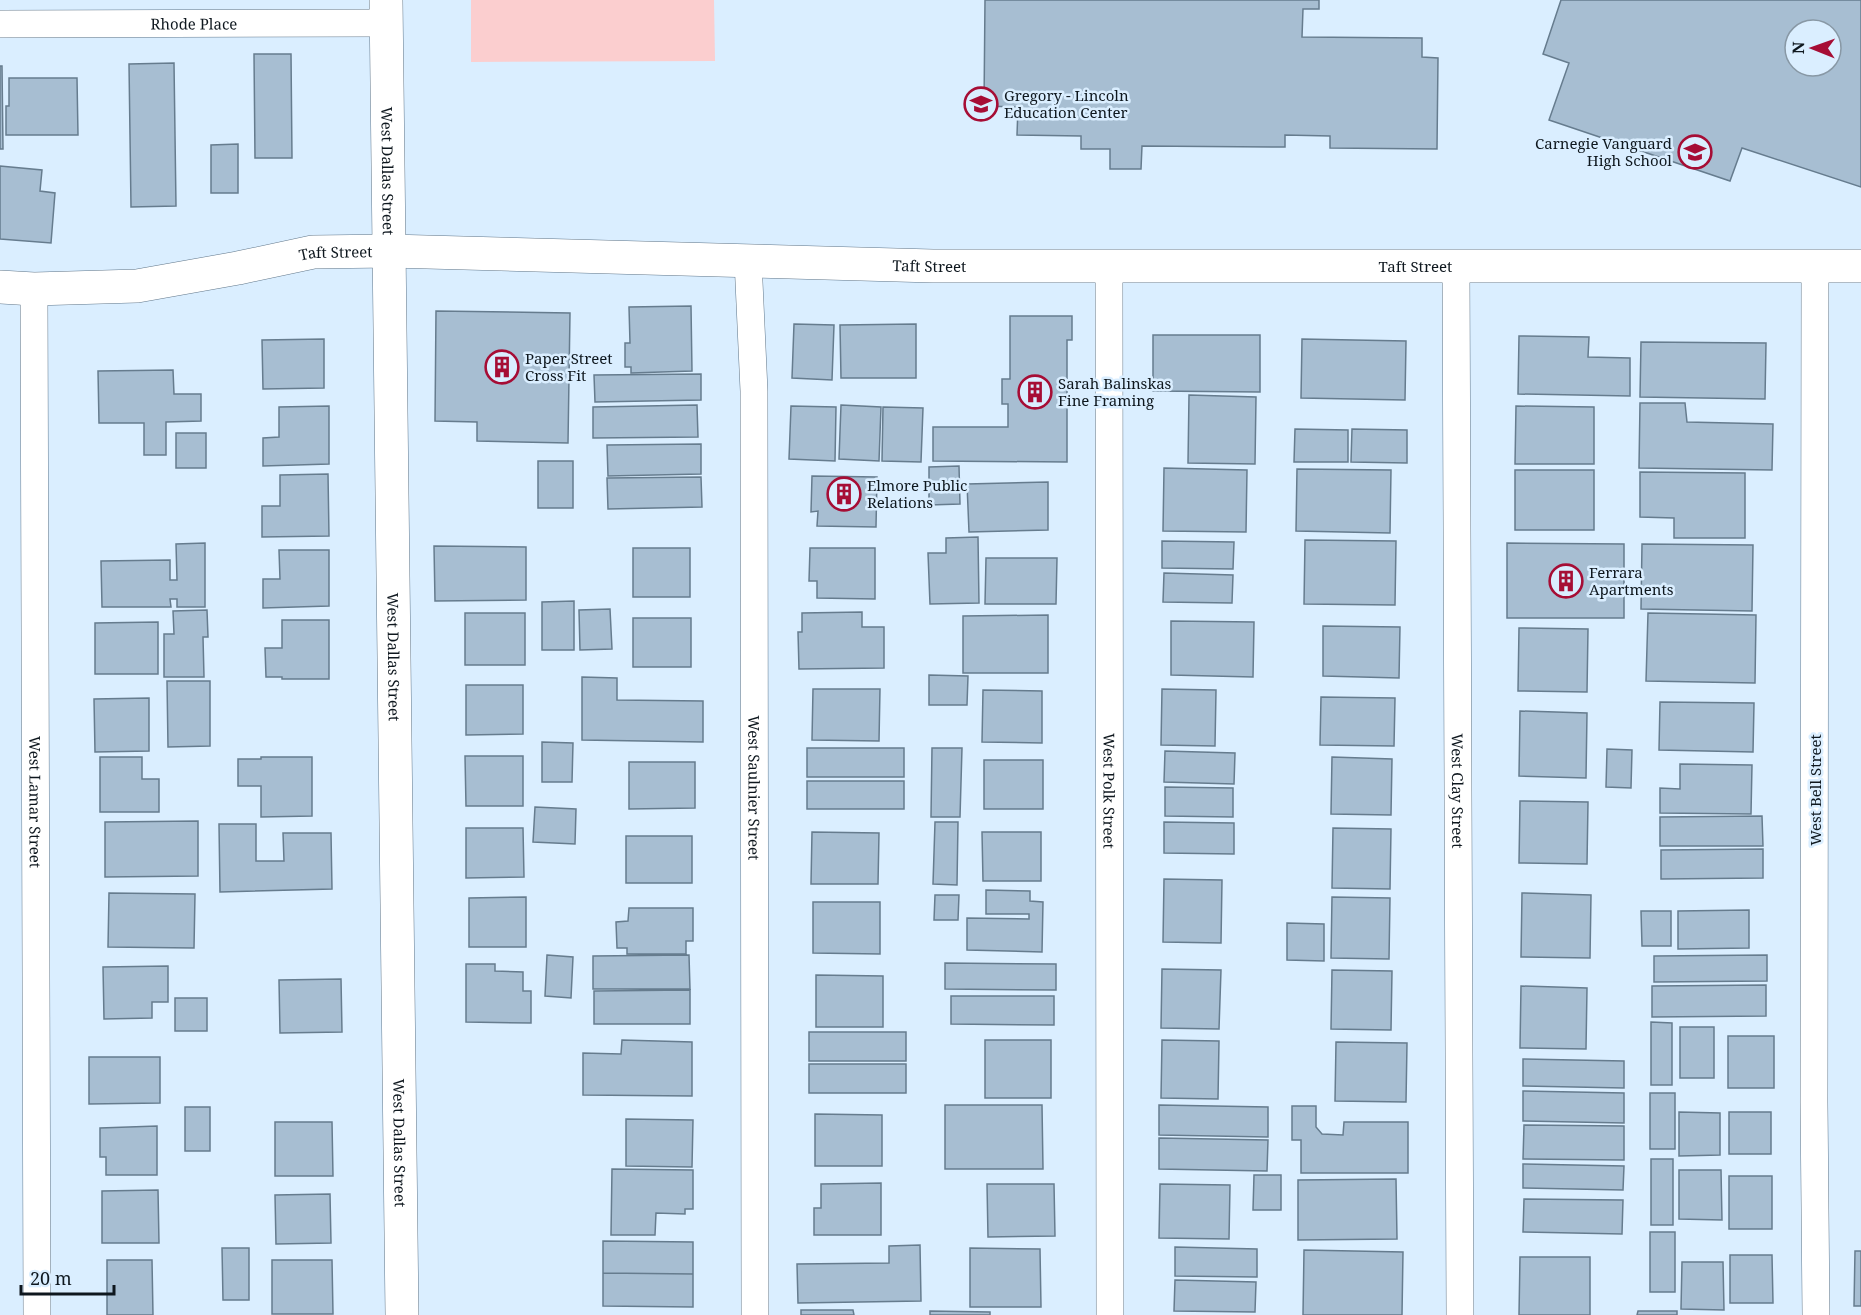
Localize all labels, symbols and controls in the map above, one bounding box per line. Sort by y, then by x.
street label: Rhode Place [151,13,237,34]
north arrow [1783,18,1843,78]
text: N [1787,41,1809,54]
place label: Gregory - Lincoln Education Center [1004,85,1129,122]
school or university icon: Gregory - Lincoln Education Center [963,86,999,122]
street label: West Dallas Street [377,107,399,235]
place label: Carnegie Vanguard High School [1535,133,1672,170]
school or university icon: Carnegie Vanguard High School [1677,134,1713,170]
street label: Taft Street [297,241,373,265]
street label: Taft Street [892,255,966,276]
street label: Taft Street [1378,256,1452,276]
place label: Paper Street Cross Fit [525,348,613,385]
building icon: Paper Street Cross Fit [484,349,520,385]
place label: Sarah Balinskas Fine Framing [1058,373,1172,410]
building icon: Sarah Balinskas Fine Framing [1017,374,1053,410]
place label: Elmore Public Relations [867,475,967,512]
building icon: Elmore Public Relations [826,476,862,512]
place label: Ferrara Apartments [1589,562,1674,599]
building icon: Ferrara Apartments [1548,563,1584,599]
street label: West Dallas Street [383,593,405,721]
street label: West Saulnier Street [744,715,765,860]
street label: West Polk Street [1099,733,1120,849]
street label: West Clay Street [1448,733,1468,849]
street label: West Bell Street [1805,734,1825,846]
street label: West Lamar Street [25,736,46,868]
street label: West Dallas Street [389,1079,411,1207]
scale bar [21,1258,114,1296]
text: 20 m [30,1266,72,1290]

